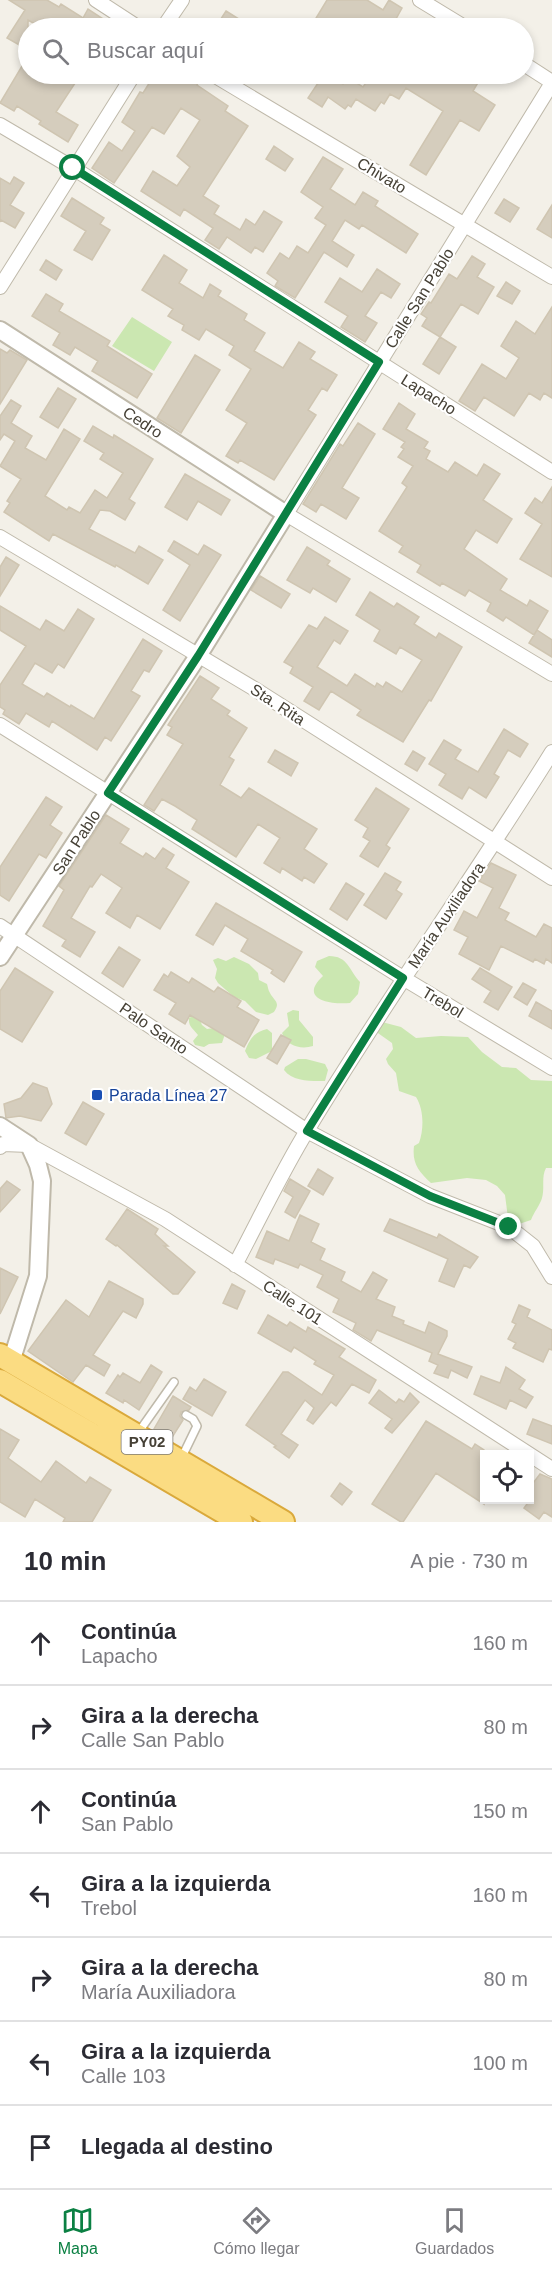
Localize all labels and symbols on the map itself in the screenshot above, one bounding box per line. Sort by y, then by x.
route start [59,154,85,180]
street label: Chivato [354,154,409,197]
street label: Calle San Pablo [382,245,457,351]
street label: Lapacho [398,371,459,418]
street label: Cedro [120,403,166,441]
street label: Sta. Rita [247,681,308,728]
street label: San Pablo [49,807,104,878]
street label: María Auxiliadora [405,859,488,971]
street label: Trebol [419,984,466,1021]
street label: Palo Santo [117,999,191,1057]
place label: Parada Línea 27 [109,1087,227,1104]
marker: Parada Línea 27 [90,1088,104,1102]
route end [495,1213,521,1239]
street label: Calle 101 [260,1277,326,1328]
road number: PY02 [122,1430,172,1454]

